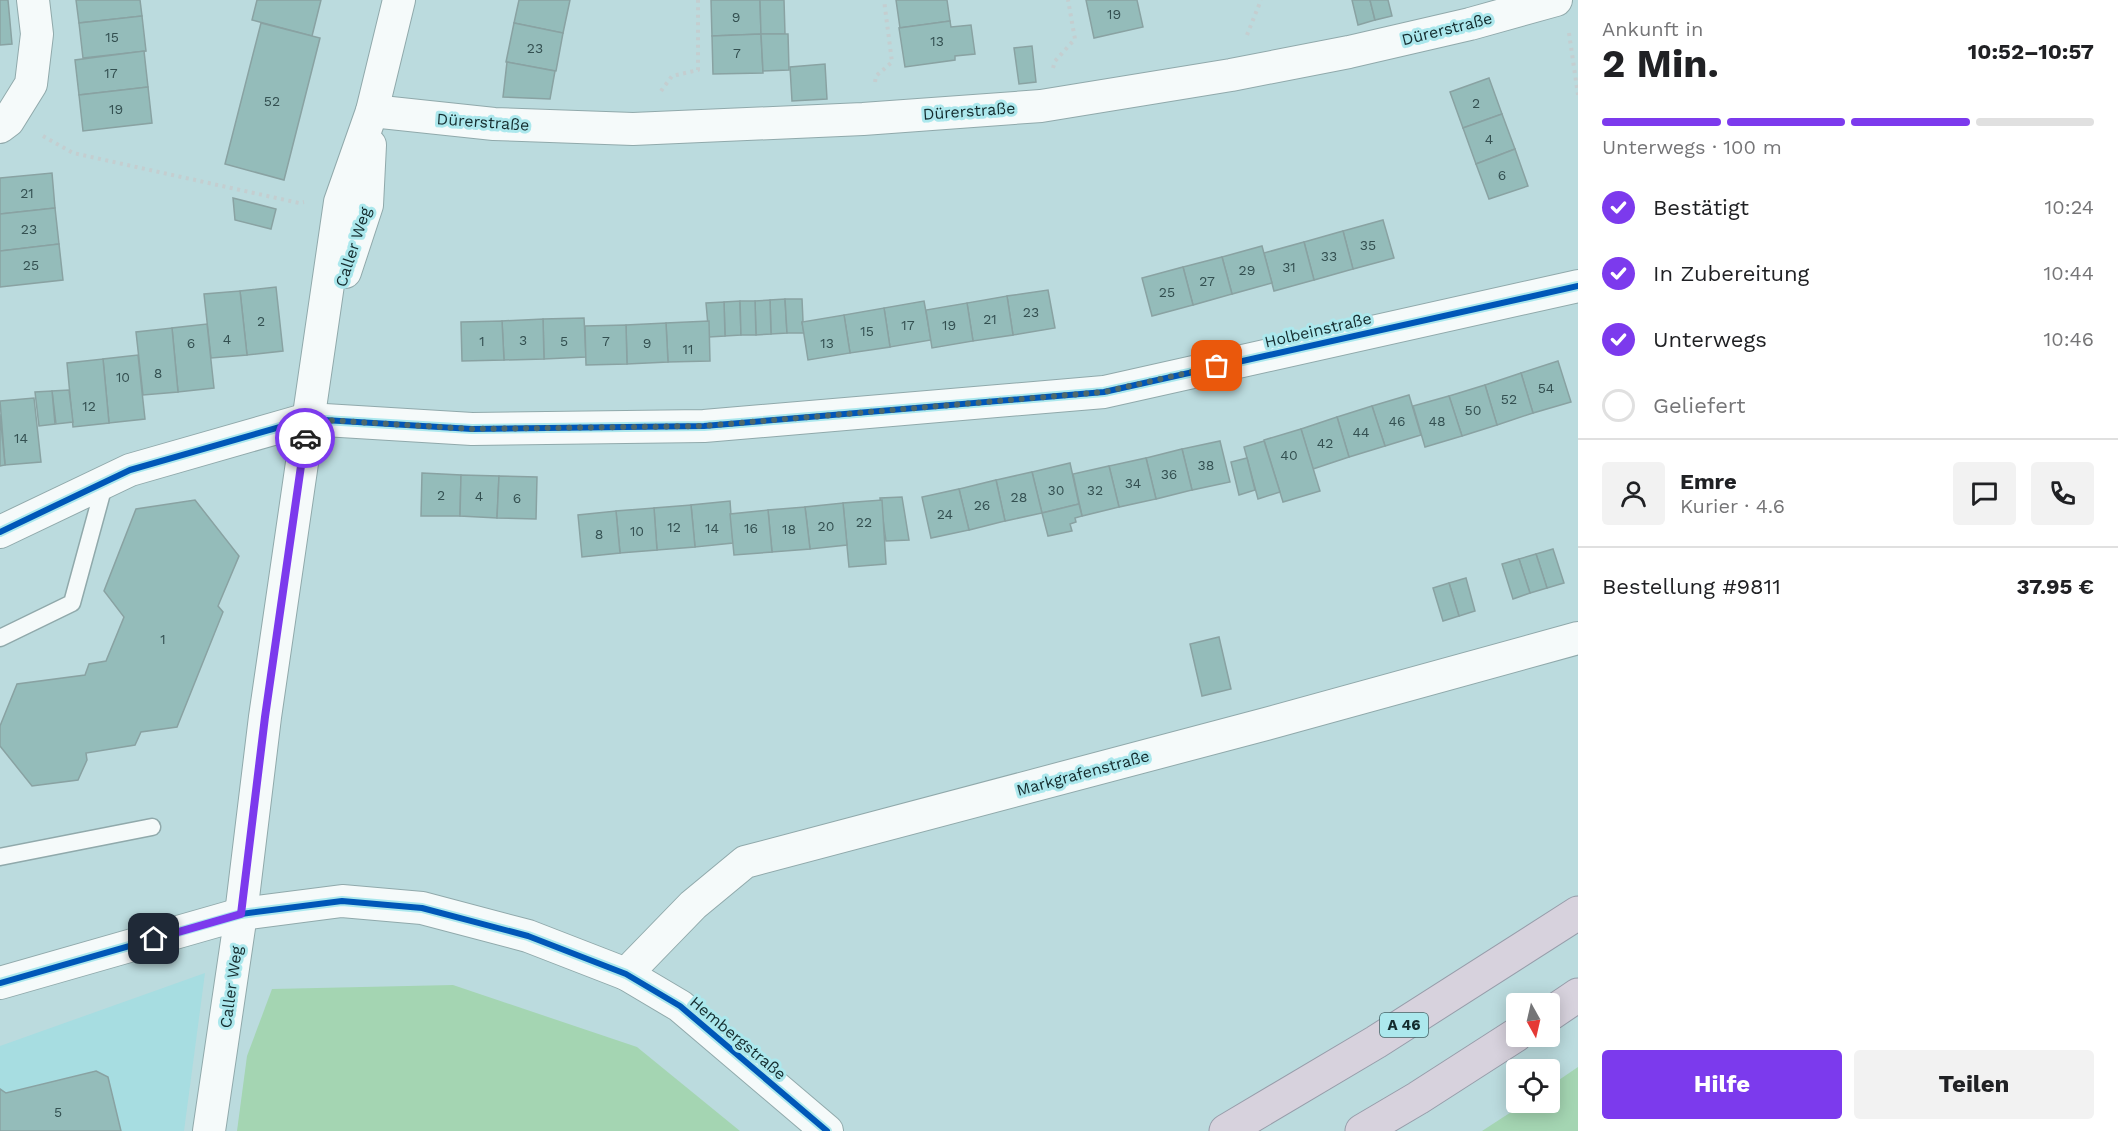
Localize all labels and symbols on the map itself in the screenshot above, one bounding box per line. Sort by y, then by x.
house number: 19 [1107,6,1121,22]
house number: 9 [732,9,740,25]
street label: Dürerstraße [1400,9,1494,49]
house number: 15 [105,29,119,45]
house number: 13 [930,33,944,49]
house number: 23 [527,40,543,56]
house number: 7 [733,45,741,61]
house number: 17 [104,65,118,81]
house number: 52 [264,93,280,109]
house number: 2 [1472,95,1480,111]
street label: Dürerstraße [922,98,1016,124]
house number: 19 [109,101,123,117]
street label: Dürerstraße [436,109,530,135]
house number: 4 [1485,131,1493,147]
house number: 6 [1498,167,1506,183]
house number: 21 [20,185,34,201]
street label: Caller Weg [331,204,375,289]
house number: 23 [21,221,37,237]
house number: 35 [1360,237,1376,253]
house number: 33 [1321,248,1337,264]
house number: 25 [23,257,39,273]
house number: 31 [1282,259,1296,275]
house number: 29 [1239,262,1255,278]
house number: 27 [1199,273,1215,289]
house number: 25 [1159,284,1175,300]
house number: 23 [1023,304,1039,320]
street label: Holbeinstraße [1263,308,1373,352]
house number: 21 [983,311,997,327]
house number: 2 [257,313,265,329]
house number: 17 [901,317,915,333]
house number: 19 [942,317,956,333]
house number: 15 [860,323,874,339]
house number: 4 [223,331,231,347]
house number: 3 [519,332,527,348]
house number: 1 [479,333,485,349]
house number: 5 [560,333,568,349]
house number: 7 [602,333,610,349]
house number: 6 [187,335,195,351]
house number: 9 [643,335,651,351]
house number: 13 [820,335,834,351]
pin [1191,340,1242,391]
house number: 11 [683,341,693,357]
house number: 8 [154,365,162,381]
house number: 10 [116,369,130,385]
house number: 54 [1538,380,1554,396]
house number: 52 [1501,391,1517,407]
house number: 12 [82,398,96,414]
house number: 50 [1465,402,1481,418]
courier [275,408,335,468]
house number: 46 [1388,413,1406,429]
house number: 48 [1428,413,1446,429]
house number: 44 [1352,424,1370,440]
house number: 14 [14,430,28,446]
house number: 42 [1317,435,1333,451]
house number: 40 [1280,447,1298,463]
house number: 38 [1198,457,1214,473]
house number: 36 [1161,466,1177,482]
house number: 34 [1125,475,1141,491]
house number: 30 [1048,482,1064,498]
house number: 32 [1087,482,1103,498]
house number: 2 [437,487,445,503]
house number: 4 [475,488,483,504]
house number: 28 [1011,489,1027,505]
house number: 6 [513,490,521,506]
house number: 26 [974,497,990,513]
house number: 24 [937,506,953,522]
house number: 22 [856,514,872,530]
house number: 20 [818,518,834,534]
house number: 12 [667,519,681,535]
house number: 14 [705,520,719,536]
house number: 16 [744,520,758,536]
house number: 18 [782,521,796,537]
house number: 10 [630,523,644,539]
house number: 8 [595,526,603,542]
house number: 1 [160,631,166,647]
street label: Markgrafenstraße [1014,746,1152,800]
pin [128,913,179,964]
street label: Caller Weg [216,944,246,1029]
street label: Hembergstraße [686,992,790,1084]
north arrow [1506,993,1560,1047]
road number: A 46 [1380,1013,1428,1037]
house number: 5 [54,1104,62,1120]

